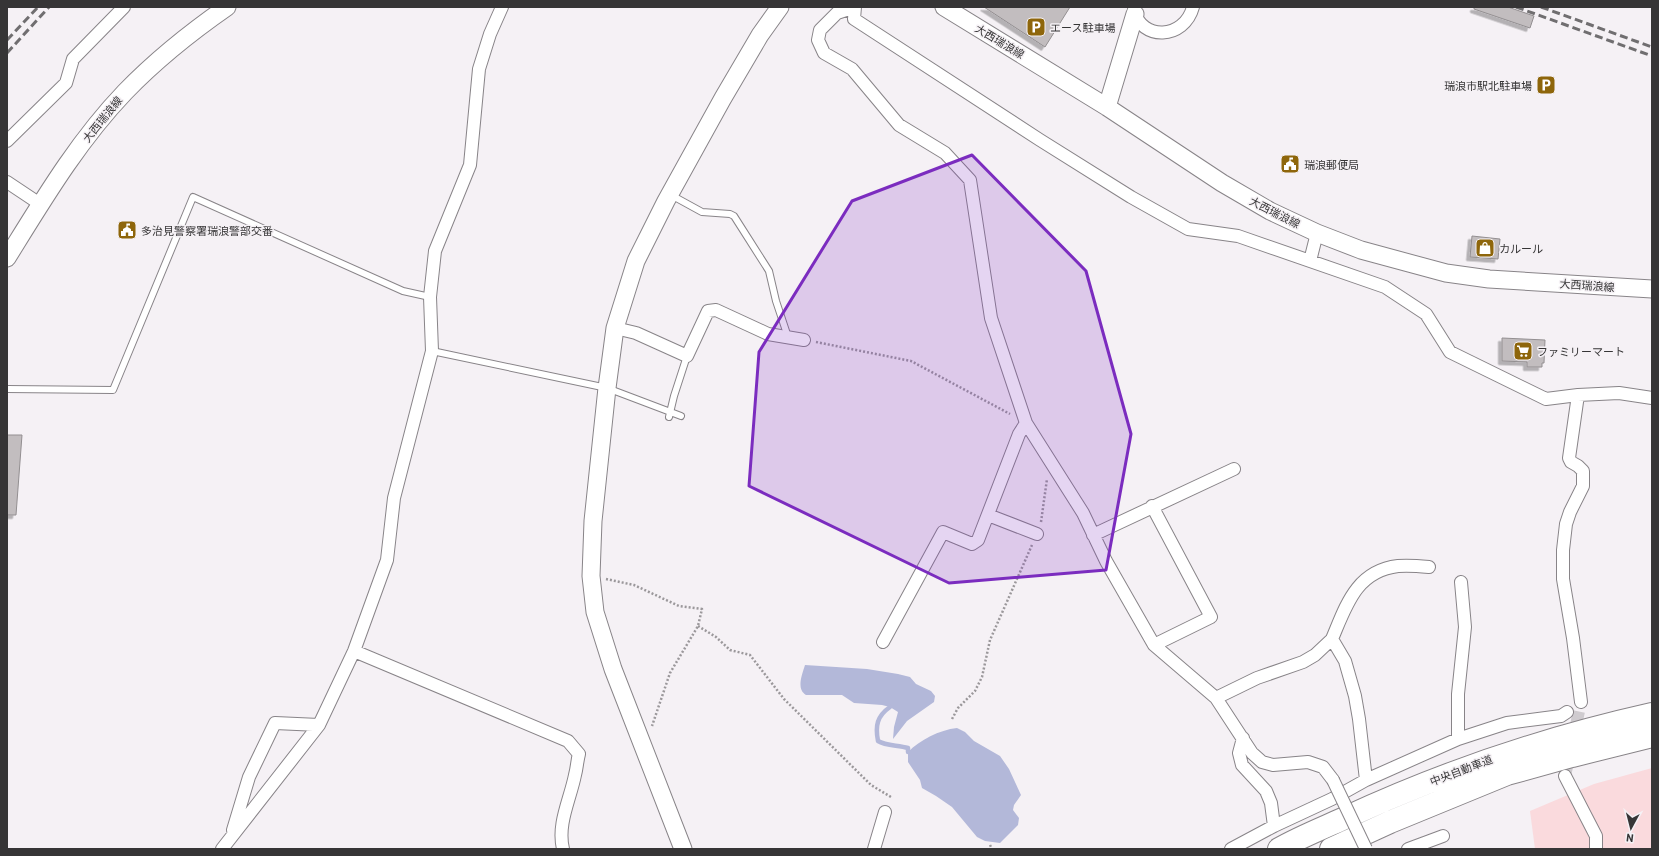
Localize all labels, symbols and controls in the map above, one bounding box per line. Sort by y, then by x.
parking icon: エース駐車場 [1025,16,1047,38]
street label: 大西瑞浪線 [973,21,1027,61]
place label: エース駐車場 [1050,21,1115,34]
parking icon: 瑞浪市駅北駐車場 [1535,74,1557,96]
place label: 瑞浪市駅北駐車場 [1444,79,1532,92]
street label: 大西瑞浪線 [80,94,124,144]
public building icon: 瑞浪郵便局 [1279,153,1301,175]
place label: 瑞浪郵便局 [1304,158,1359,171]
street label: 大西瑞浪線 [1248,194,1302,230]
public building icon: 多治見警察署瑞浪警部交番 [116,219,138,241]
place label: 多治見警察署瑞浪警部交番 [141,224,273,237]
shop icon: カルール [1474,237,1496,259]
place label: カルール [1499,242,1543,255]
street label: 大西瑞浪線 [1559,277,1615,293]
supermarket icon: ファミリーマート [1512,340,1534,362]
place label: ファミリーマート [1537,345,1625,358]
street label: 中央自動車道 [1428,752,1494,788]
north arrow [1611,808,1651,848]
text: N [1625,832,1634,845]

